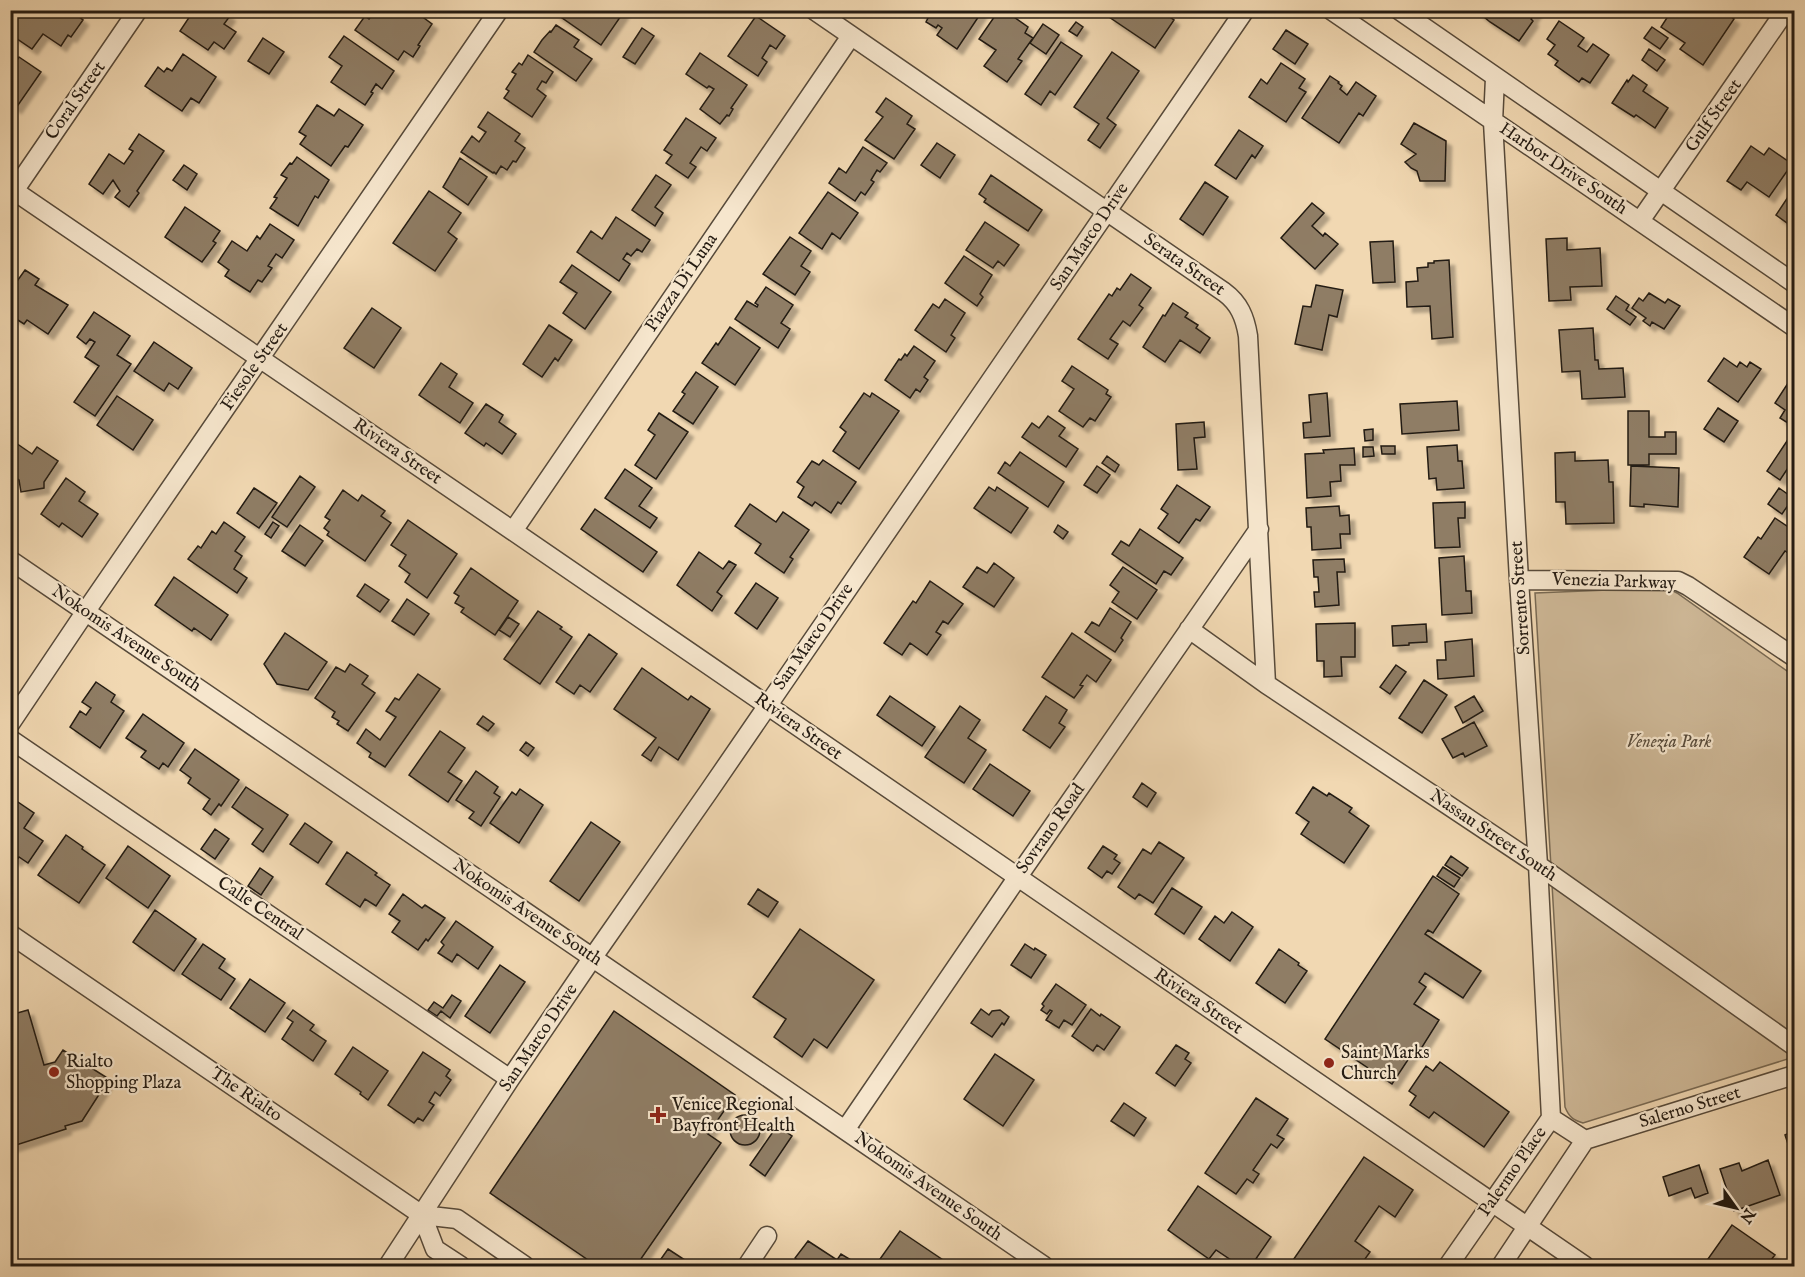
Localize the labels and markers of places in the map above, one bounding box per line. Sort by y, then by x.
place label: Saint Marks Church [1341,1042,1430,1086]
place label: Rialto Shopping Plaza [66,1051,181,1095]
marker: Saint Marks Church [1322,1056,1336,1070]
marker: Rialto Shopping Plaza [47,1065,61,1079]
place label: Venice Regional Bayfront Health [671,1094,795,1138]
marker: Venice Regional Bayfront Health [649,1106,667,1124]

